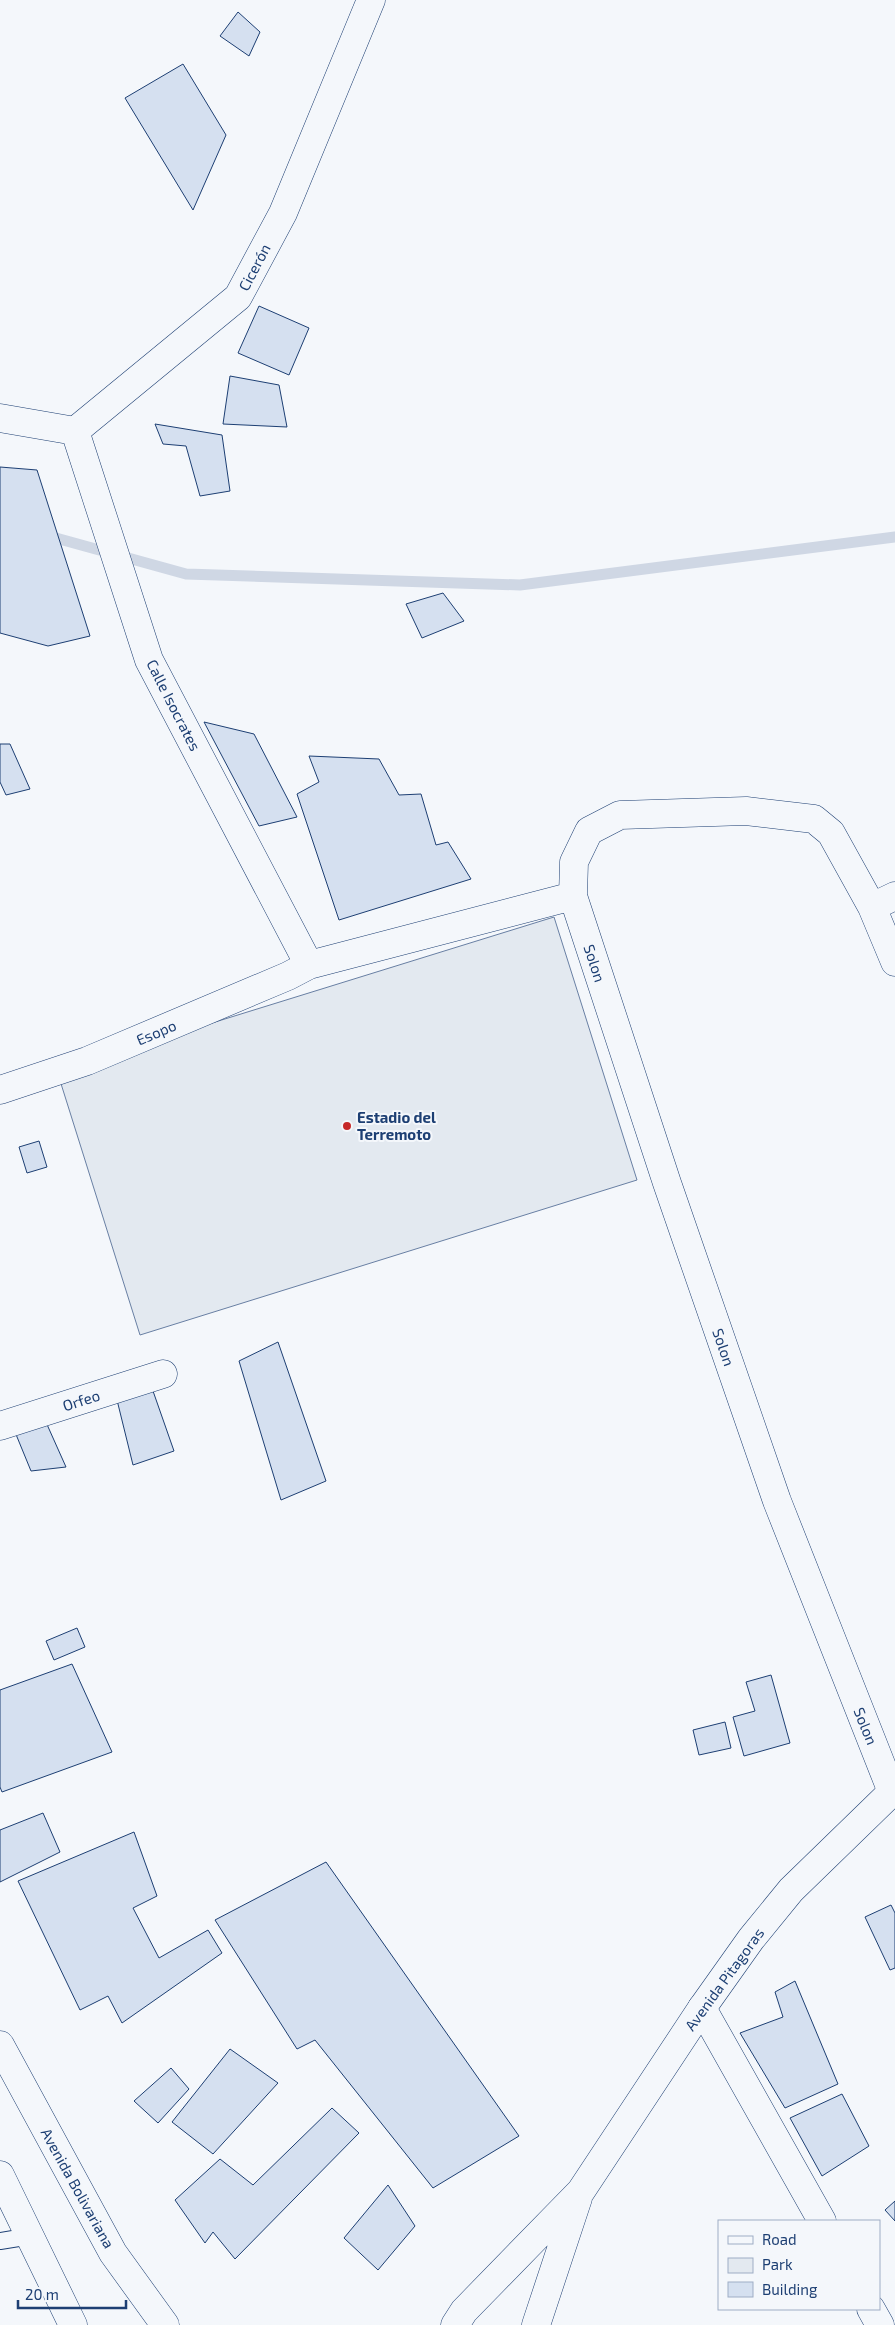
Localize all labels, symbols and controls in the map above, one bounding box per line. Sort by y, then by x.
street label: Cicerón [234,240,274,294]
street label: Calle Isocrates [143,656,205,754]
street label: Solon [580,942,610,984]
street label: Esopo [133,1016,179,1048]
place label: Estadio del Terremoto [357,1108,436,1143]
marker: Estadio del Terremoto [341,1120,353,1132]
street label: Solon [709,1326,739,1368]
street label: Orfeo [60,1386,102,1414]
street label: Solon [850,1705,882,1747]
street label: Avenida Pitagoras [681,1924,767,2034]
street label: Avenida Bolivariana [38,2125,118,2251]
legend [718,2220,880,2310]
text: Road [762,2230,797,2248]
text: Park [762,2255,793,2273]
scale bar [18,2278,125,2310]
text: Building [762,2280,818,2298]
text: 20 m [25,2285,59,2303]

